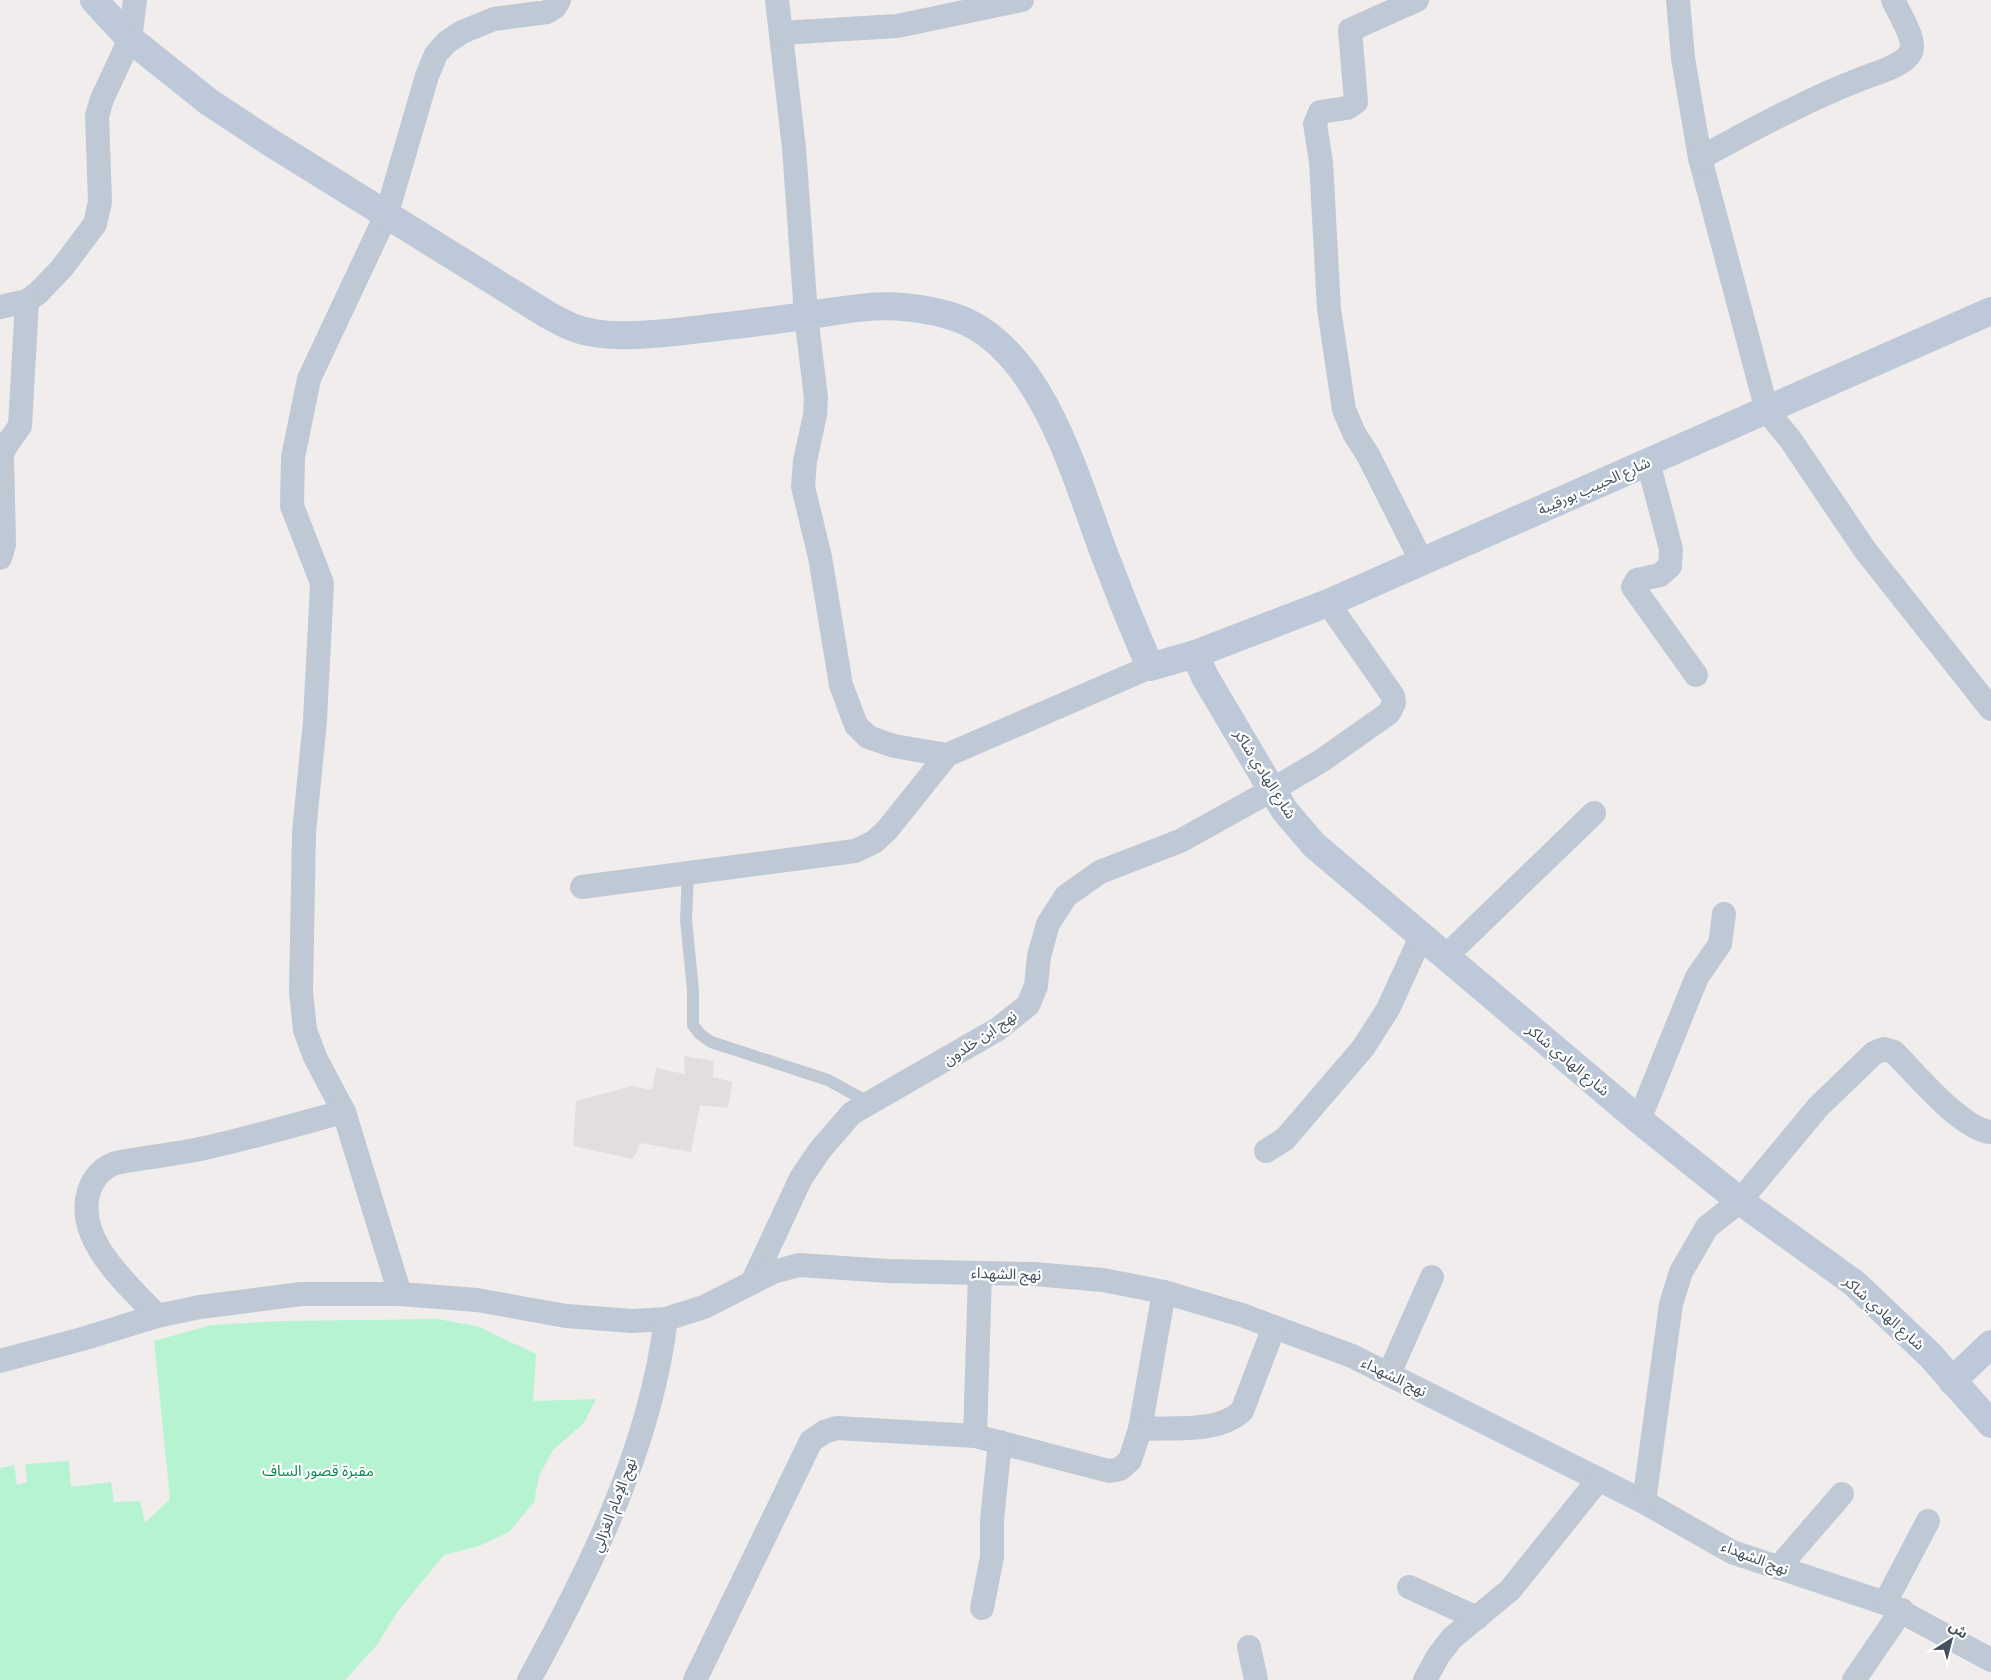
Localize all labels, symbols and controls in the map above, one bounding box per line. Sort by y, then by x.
street label: شارع الحبيب بورقيبة [1535,453,1654,522]
street label: شارع الهادي شاكر [1227,725,1300,824]
street label: نهج ابن خلدون [940,1007,1022,1072]
street label: شارع الهادي شاكر [1520,1020,1613,1102]
street label: نهج الشهداء [970,1264,1041,1287]
street label: شارع الهادي شاكر [1837,1271,1928,1356]
street label: نهج الشهداء [1357,1353,1430,1403]
street label: نهج الإمام الغزالي [588,1455,643,1556]
park label: مقبرة قصور الساف [262,1462,374,1480]
street label: نهج الشهداء [1718,1537,1791,1582]
north arrow [1926,1615,1976,1665]
text: ش [1946,1617,1971,1642]

